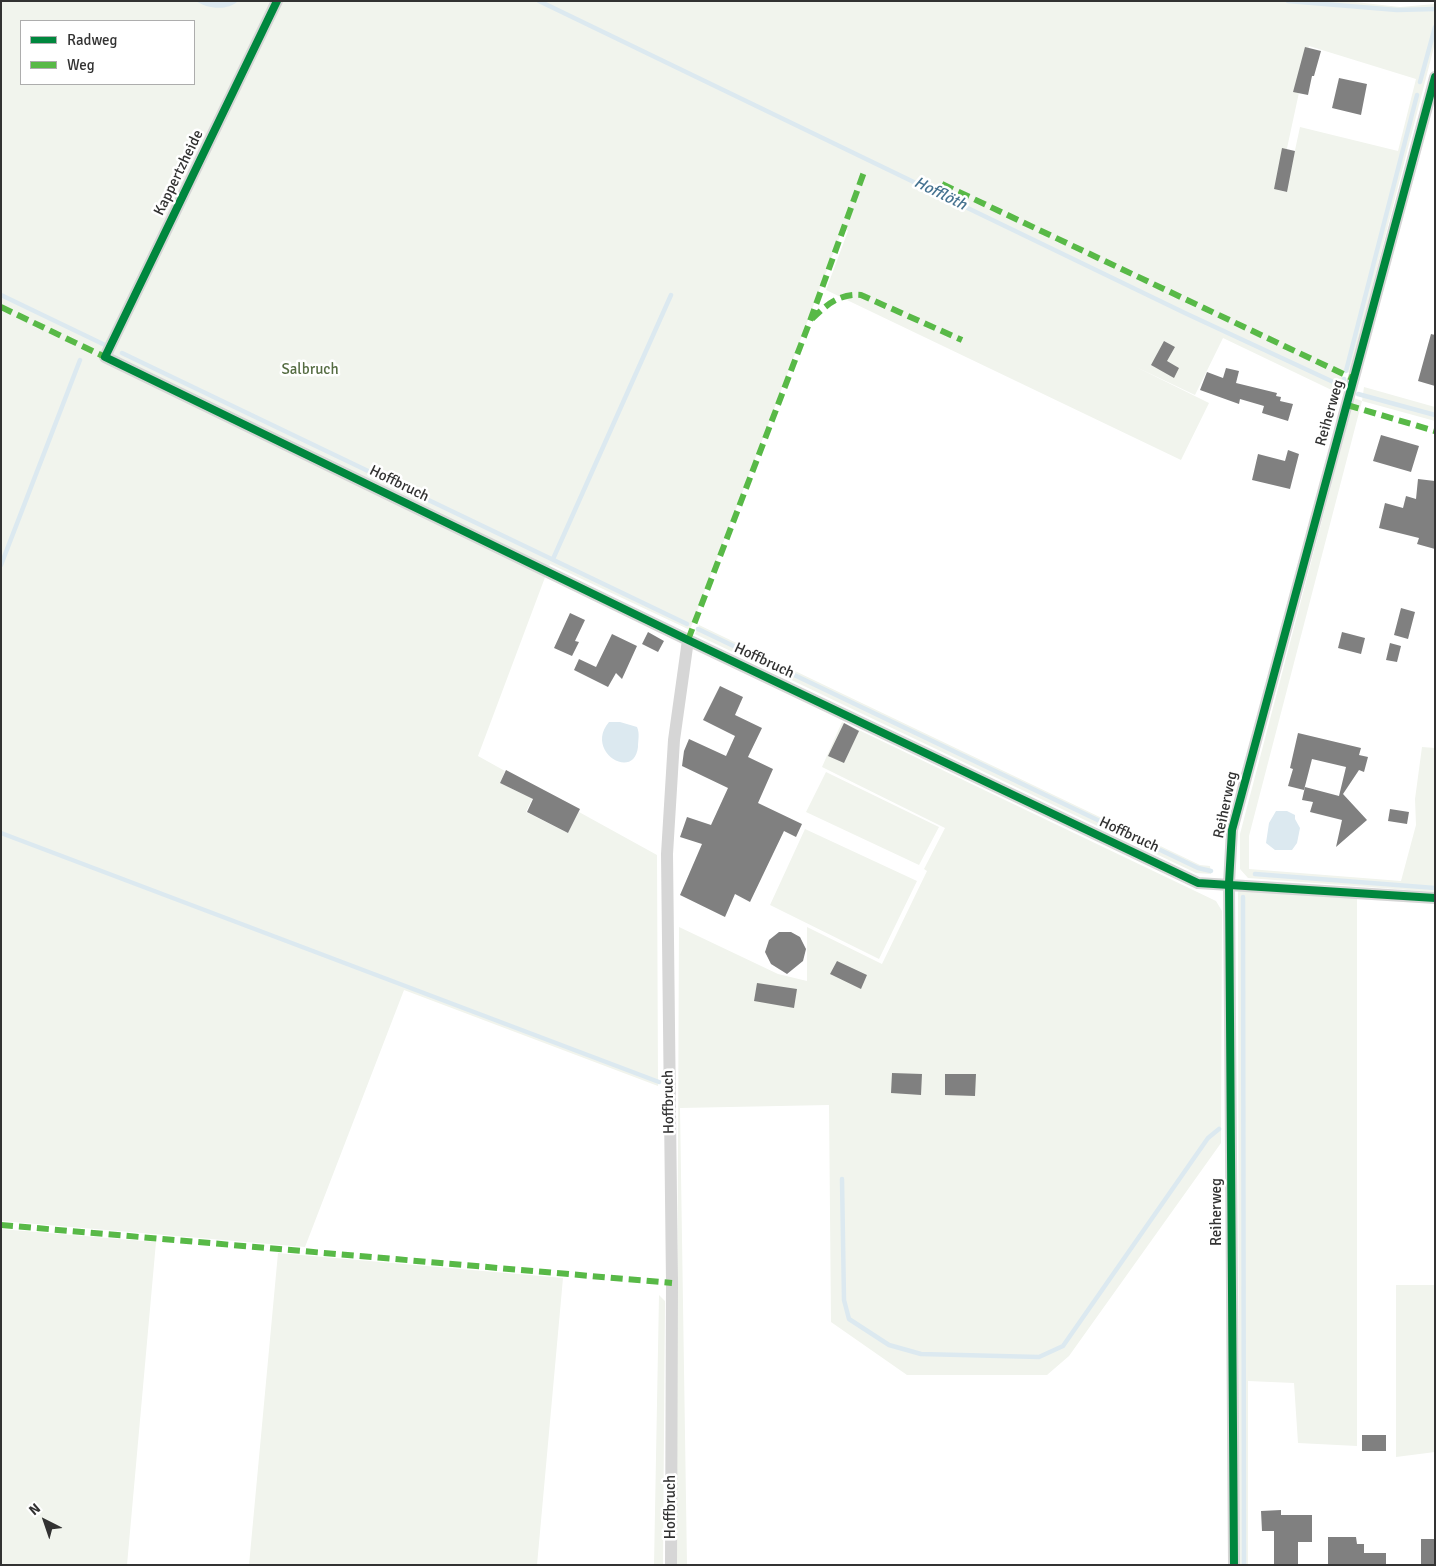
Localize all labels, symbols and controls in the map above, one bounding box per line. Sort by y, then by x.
legend [20,20,195,85]
text: Radweg [67,31,117,49]
text: Weg [67,56,95,74]
street label: Kappertzheide [150,127,208,219]
water label: Hofflöth [911,173,969,215]
park label: Salbruch [281,361,339,379]
street label: Reiherweg [1312,378,1348,448]
street label: Hoffbruch [366,462,432,506]
street label: Hoffbruch [731,639,797,683]
street label: Reiherweg [1210,770,1242,840]
street label: Hoffbruch [1096,813,1162,857]
street label: Hoffbruch [659,1070,679,1134]
street label: Reiherweg [1208,1178,1226,1246]
street label: Hoffbruch [662,1475,680,1539]
north arrow [20,1496,70,1546]
text: N [26,1500,44,1519]

